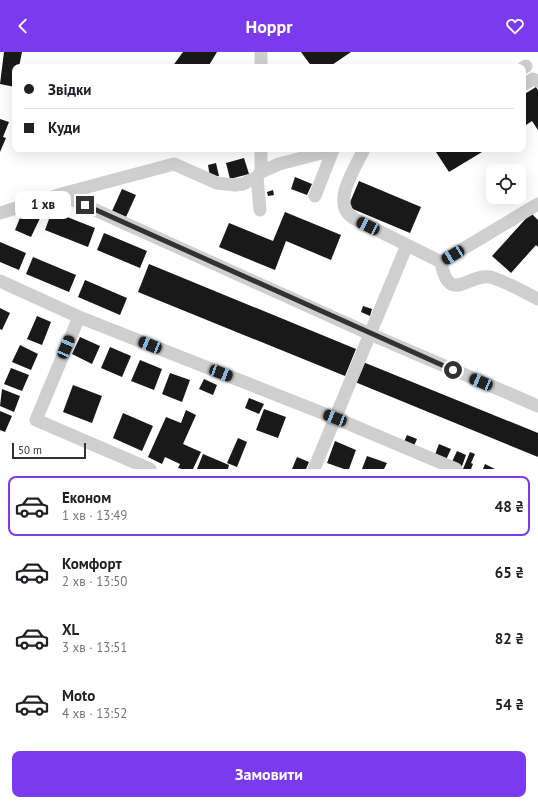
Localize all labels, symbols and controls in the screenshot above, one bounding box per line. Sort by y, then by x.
icon: back [12,15,34,37]
text: Hoppr [245,15,293,38]
icon: heart [504,15,526,37]
text: Звідки [48,80,92,99]
text: Куди [48,118,80,137]
map controls [486,164,526,204]
button: locate [486,164,526,204]
callout: 1 хв [15,191,71,219]
text: 1 хв [31,196,55,213]
route end [76,196,94,214]
car [355,215,381,237]
car [440,244,466,266]
car [56,334,76,360]
car [137,335,163,355]
route start [444,361,462,379]
car [208,363,234,383]
car [468,372,494,392]
car [322,408,348,428]
scale bar [12,441,86,460]
text: 50 m [18,443,42,457]
icon: car [14,488,50,524]
text: Економ [62,488,111,507]
text: 48 ₴ [495,497,524,516]
text: 1 хв · 13:49 [62,507,127,524]
icon: car [14,554,50,590]
text: Комфорт [62,554,122,573]
text: 65 ₴ [495,563,524,582]
text: 2 хв · 13:50 [62,573,127,590]
icon: car [14,620,50,656]
text: XL [62,620,79,639]
text: 82 ₴ [495,629,524,648]
text: 3 хв · 13:51 [62,639,127,656]
icon: car [14,686,50,722]
text: Moto [62,686,95,705]
text: 54 ₴ [495,695,524,714]
text: 4 хв · 13:52 [62,705,127,722]
button: Замовити [12,751,526,797]

